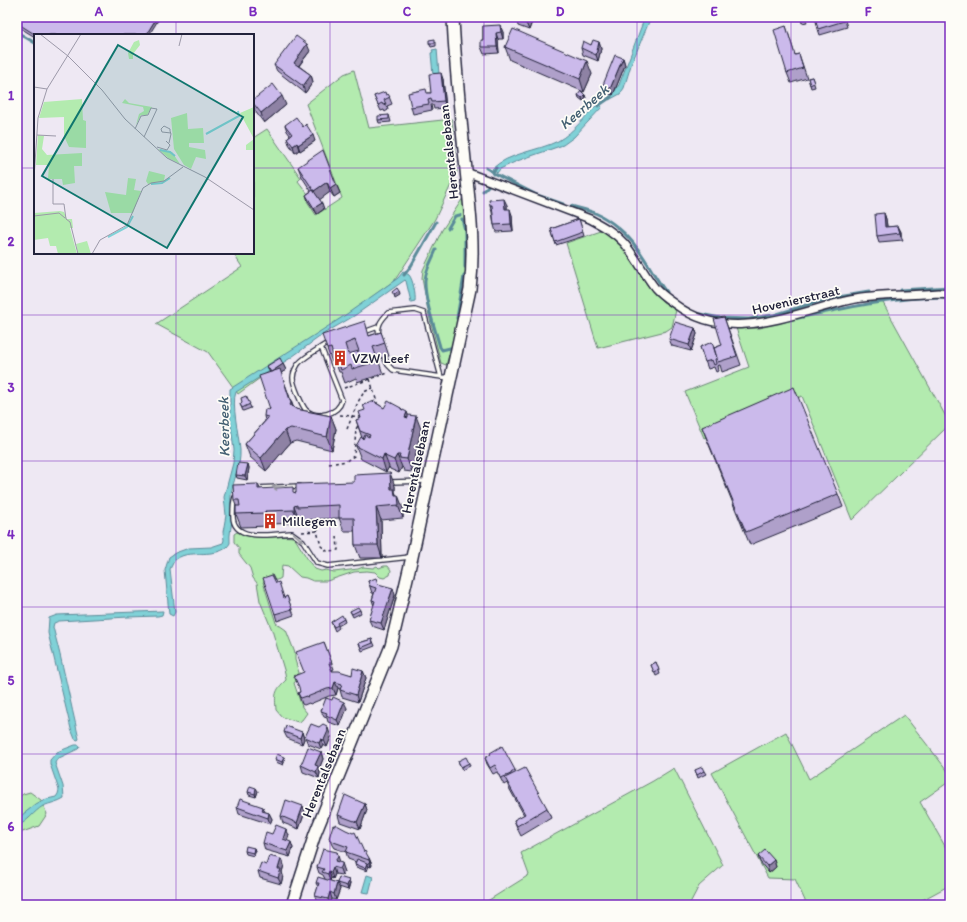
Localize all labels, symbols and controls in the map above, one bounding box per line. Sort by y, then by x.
text: A [94,4,104,19]
text: B [249,4,258,19]
text: C [403,4,412,19]
text: D [556,4,565,19]
text: E [710,4,718,19]
text: F [865,4,872,19]
inset map [34,34,254,254]
water label: Keerbeek [556,80,613,133]
text: 1 [8,88,14,103]
street label: Herentalsebaan [436,104,462,200]
text: 2 [8,234,15,249]
street label: Hovenierstraat [750,282,842,318]
building icon: VZW Leef [331,349,349,367]
place label: VZW Leef [352,350,410,367]
text: 3 [7,380,15,395]
water label: Keerbeek [214,396,234,457]
street label: Herentalsebaan [398,419,434,515]
one-way arrow [272,484,285,491]
building icon: Millegem [261,512,279,530]
place label: Millegem [282,513,337,530]
text: 4 [7,527,15,542]
one-way arrow [293,533,303,542]
text: 5 [8,673,15,688]
street label: Herentalsebaan [298,726,350,820]
text: 6 [8,819,15,834]

